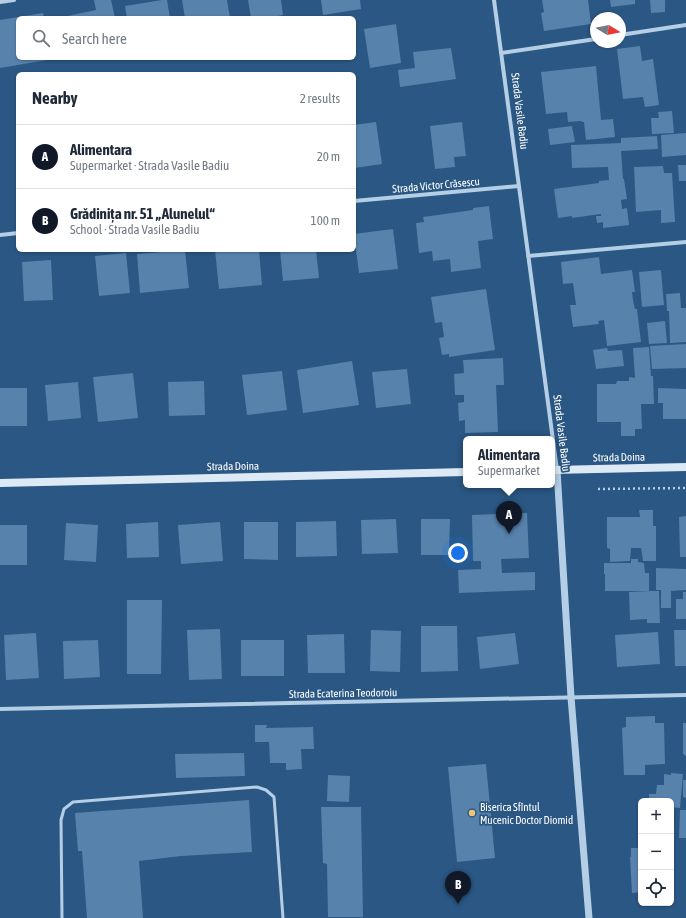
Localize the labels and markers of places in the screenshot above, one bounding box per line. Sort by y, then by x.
pin: A [496,501,522,534]
place label: Biserica Sfîntul Mucenic Doctor Diomid [480,801,573,826]
marker: Biserica Sfîntul Mucenic Doctor Diomid [467,808,477,818]
pin: B [445,871,471,904]

